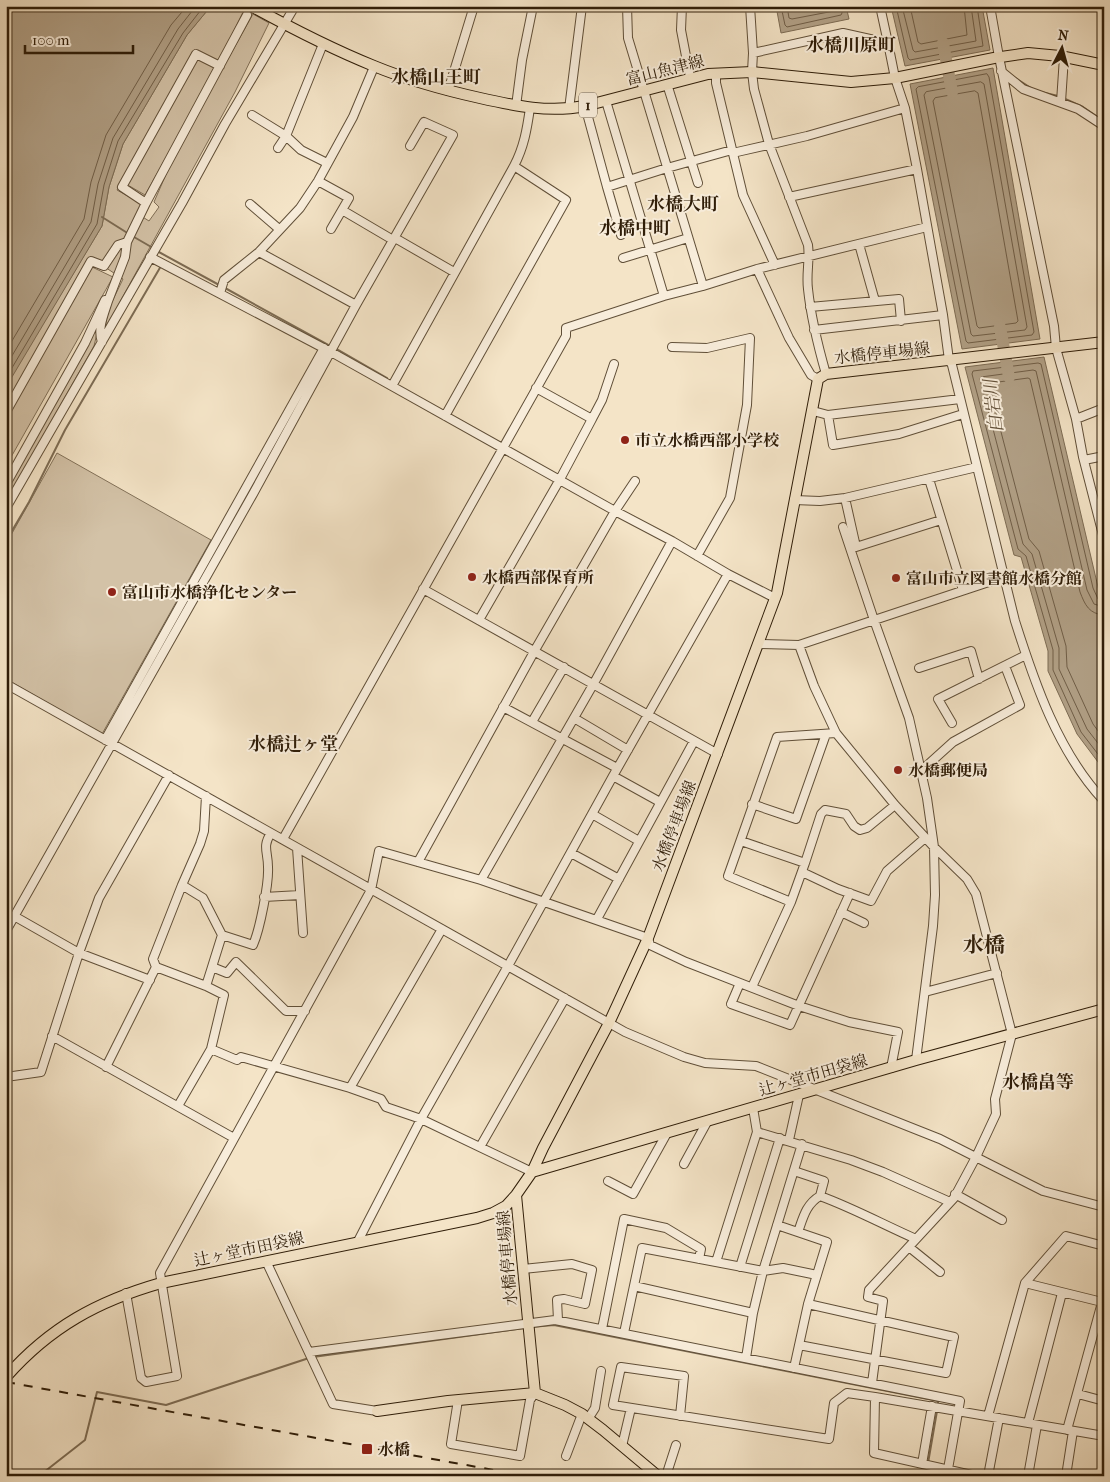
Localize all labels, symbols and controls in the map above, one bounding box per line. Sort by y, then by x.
scale bar [25,22,132,54]
north arrow [1038,22,1088,72]
text: N [1057,27,1070,45]
text: 100 m [32,31,70,49]
district label: 水橋川原町 [806,35,896,56]
street label: 富山魚津線 [624,51,706,89]
district label: 水橋山王町 [391,67,481,88]
road number: 1 [579,92,597,118]
district label: 水橋大町 [647,194,719,215]
district label: 水橋中町 [599,218,671,239]
street label: 水橋停車場線 [833,339,931,367]
water label: 白岩川 [980,376,1008,434]
place label: 市立水橋西部小学校 [635,431,780,450]
marker: 市立水橋西部小学校 [619,434,631,446]
place label: 水橋西部保育所 [482,568,594,587]
place label: 富山市立図書館水橋分館 [906,569,1082,588]
marker: 水橋西部保育所 [466,571,478,583]
marker: 富山市立図書館水橋分館 [890,572,902,584]
place label: 富山市水橋浄化センター [122,583,297,602]
marker: 富山市水橋浄化センター [106,586,118,598]
district label: 水橋辻ヶ堂 [248,734,338,755]
place label: 水橋郵便局 [908,761,988,780]
marker: 水橋郵便局 [892,764,904,776]
street label: 水橋停車場線 [648,778,700,874]
district label: 水橋 [963,933,1005,957]
street label: 辻ヶ堂市田袋線 [757,1050,869,1100]
district label: 水橋畠等 [1002,1072,1074,1093]
street label: 水橋停車場線 [493,1209,521,1307]
street label: 辻ヶ堂市田袋線 [192,1228,306,1270]
place label: 水橋 [378,1440,410,1459]
marker: 水橋 [360,1442,374,1456]

